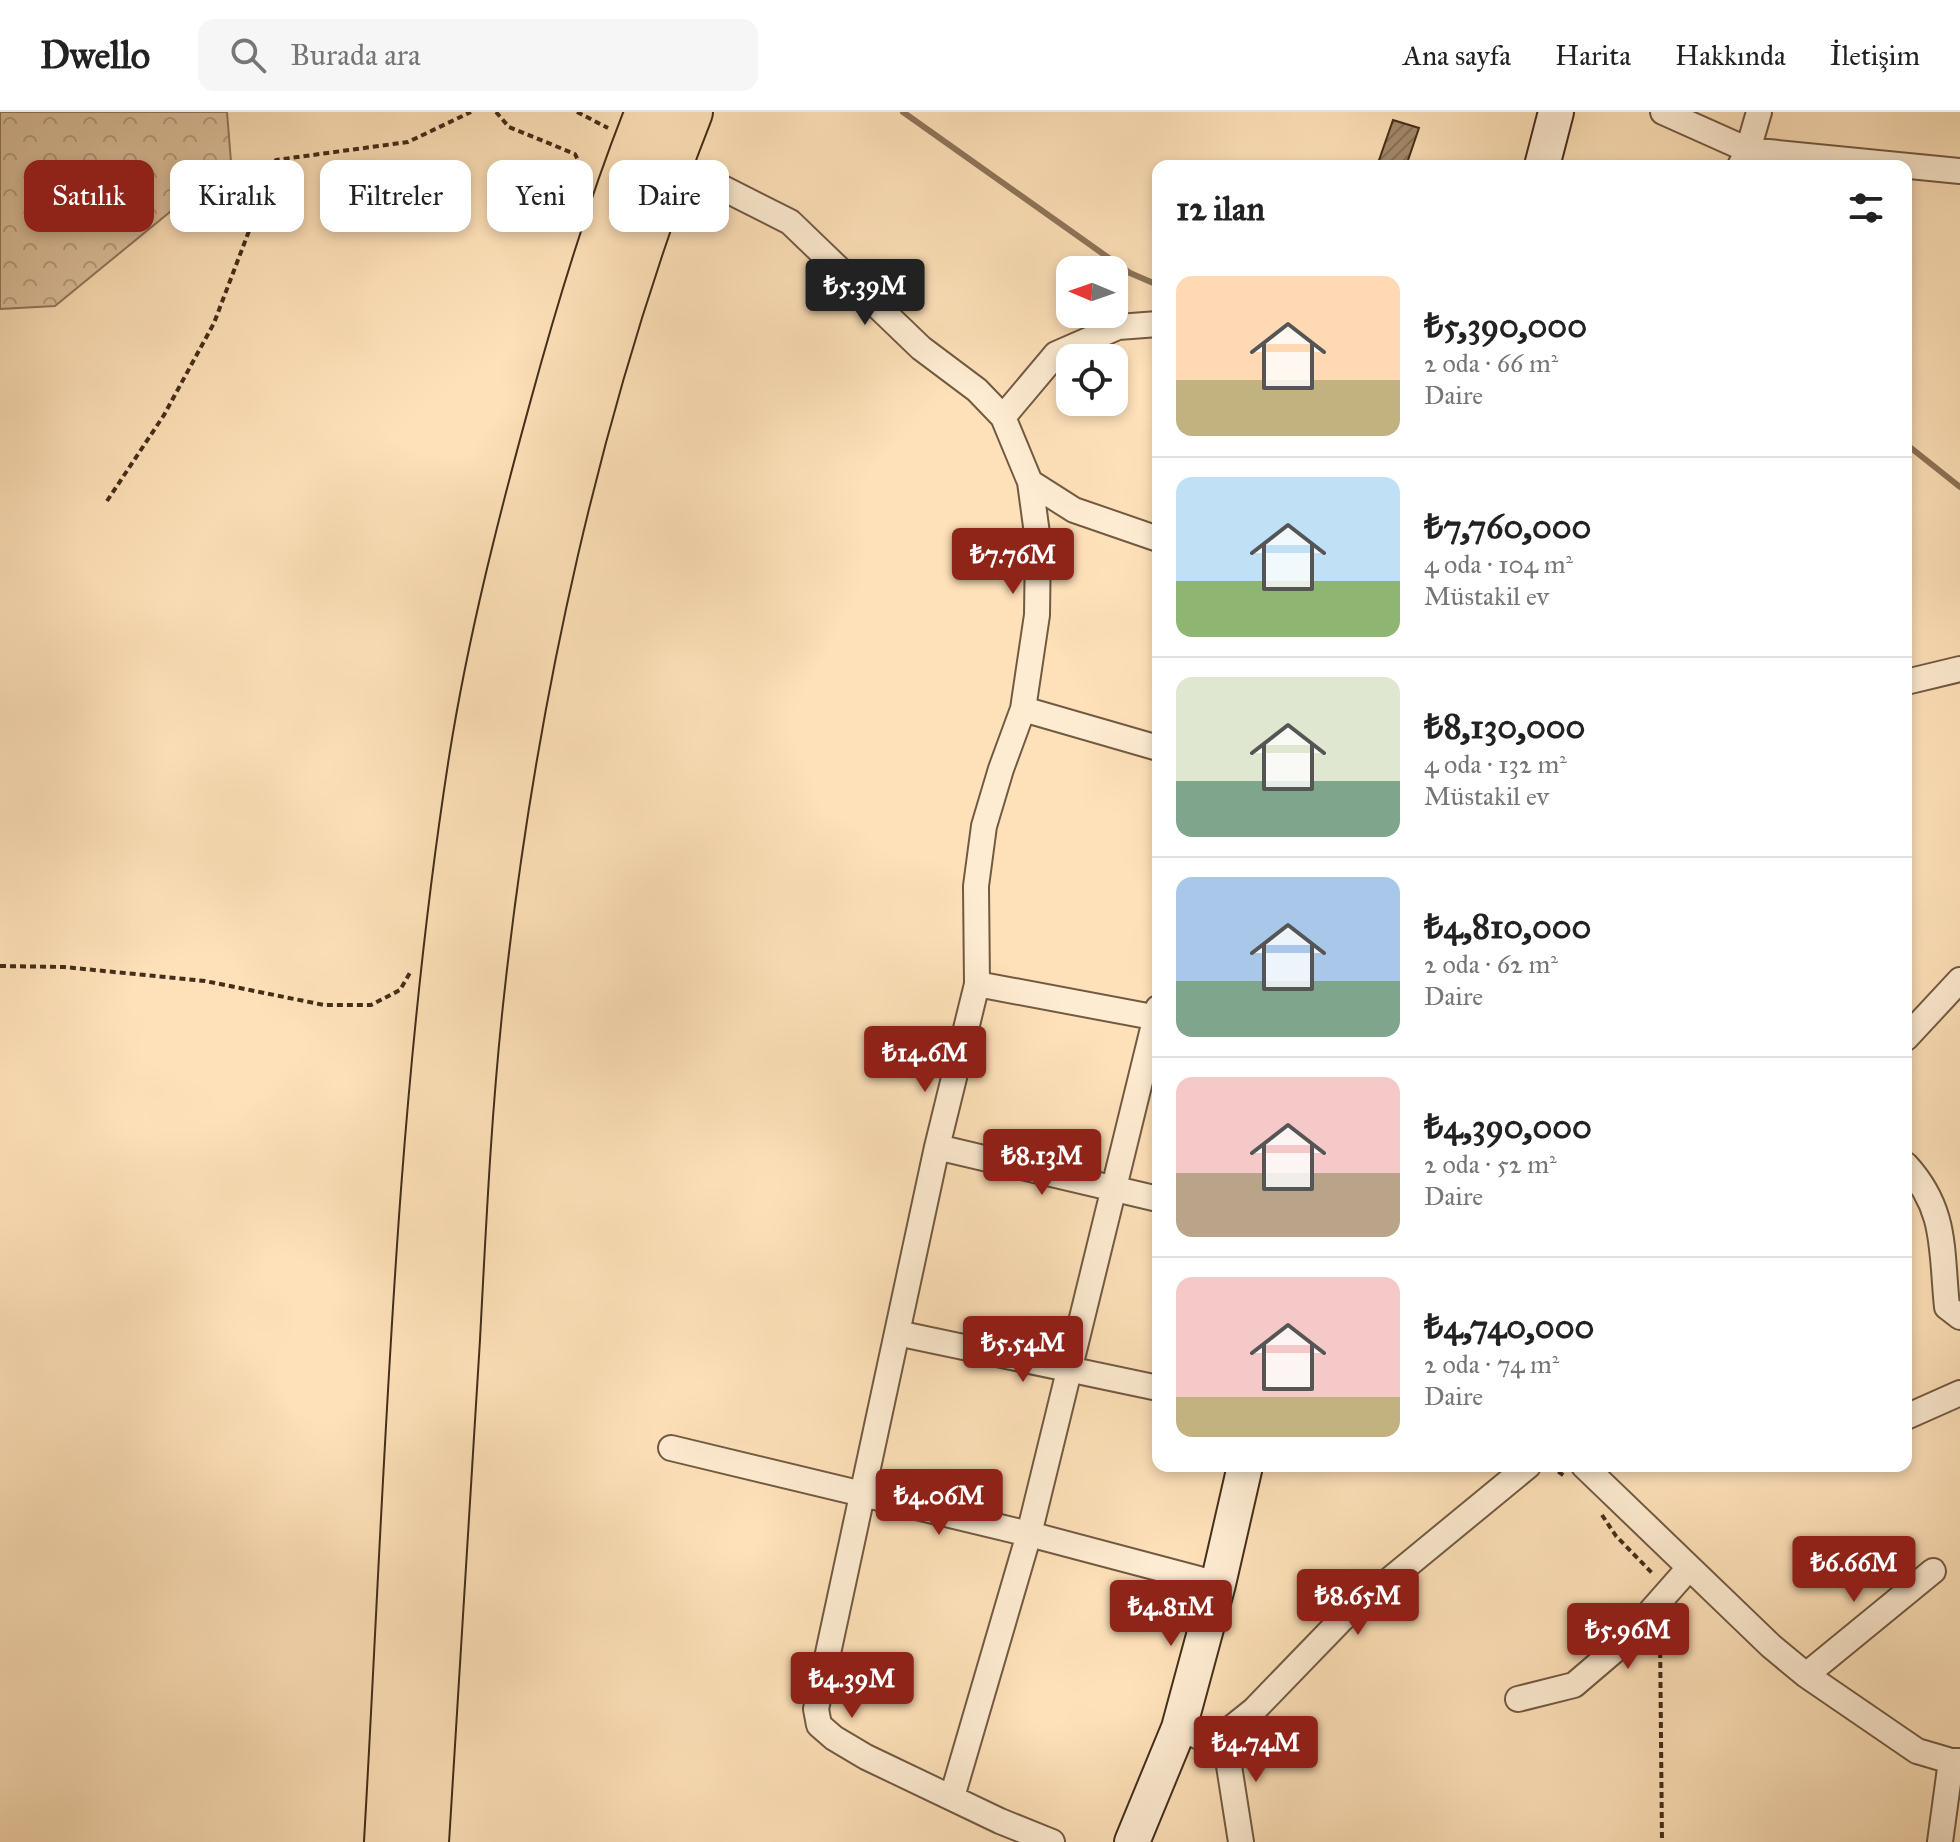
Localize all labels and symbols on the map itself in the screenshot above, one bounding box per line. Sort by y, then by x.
north arrow [1056,256,1128,328]
pin: ₺5.39M [800,259,930,327]
pin: ₺7.76M [948,528,1078,596]
pin: ₺14.6M [860,1026,990,1094]
pin: ₺8.13M [977,1129,1107,1197]
pin: ₺5.54M [958,1316,1088,1384]
pin: ₺4.06M [874,1469,1004,1537]
pin: ₺6.66M [1789,1536,1919,1604]
pin: ₺8.65M [1293,1569,1423,1637]
pin: ₺4.81M [1106,1580,1236,1648]
pin: ₺5.96M [1563,1603,1693,1671]
pin: ₺4.39M [787,1652,917,1720]
pin: ₺4.74M [1191,1716,1321,1784]

